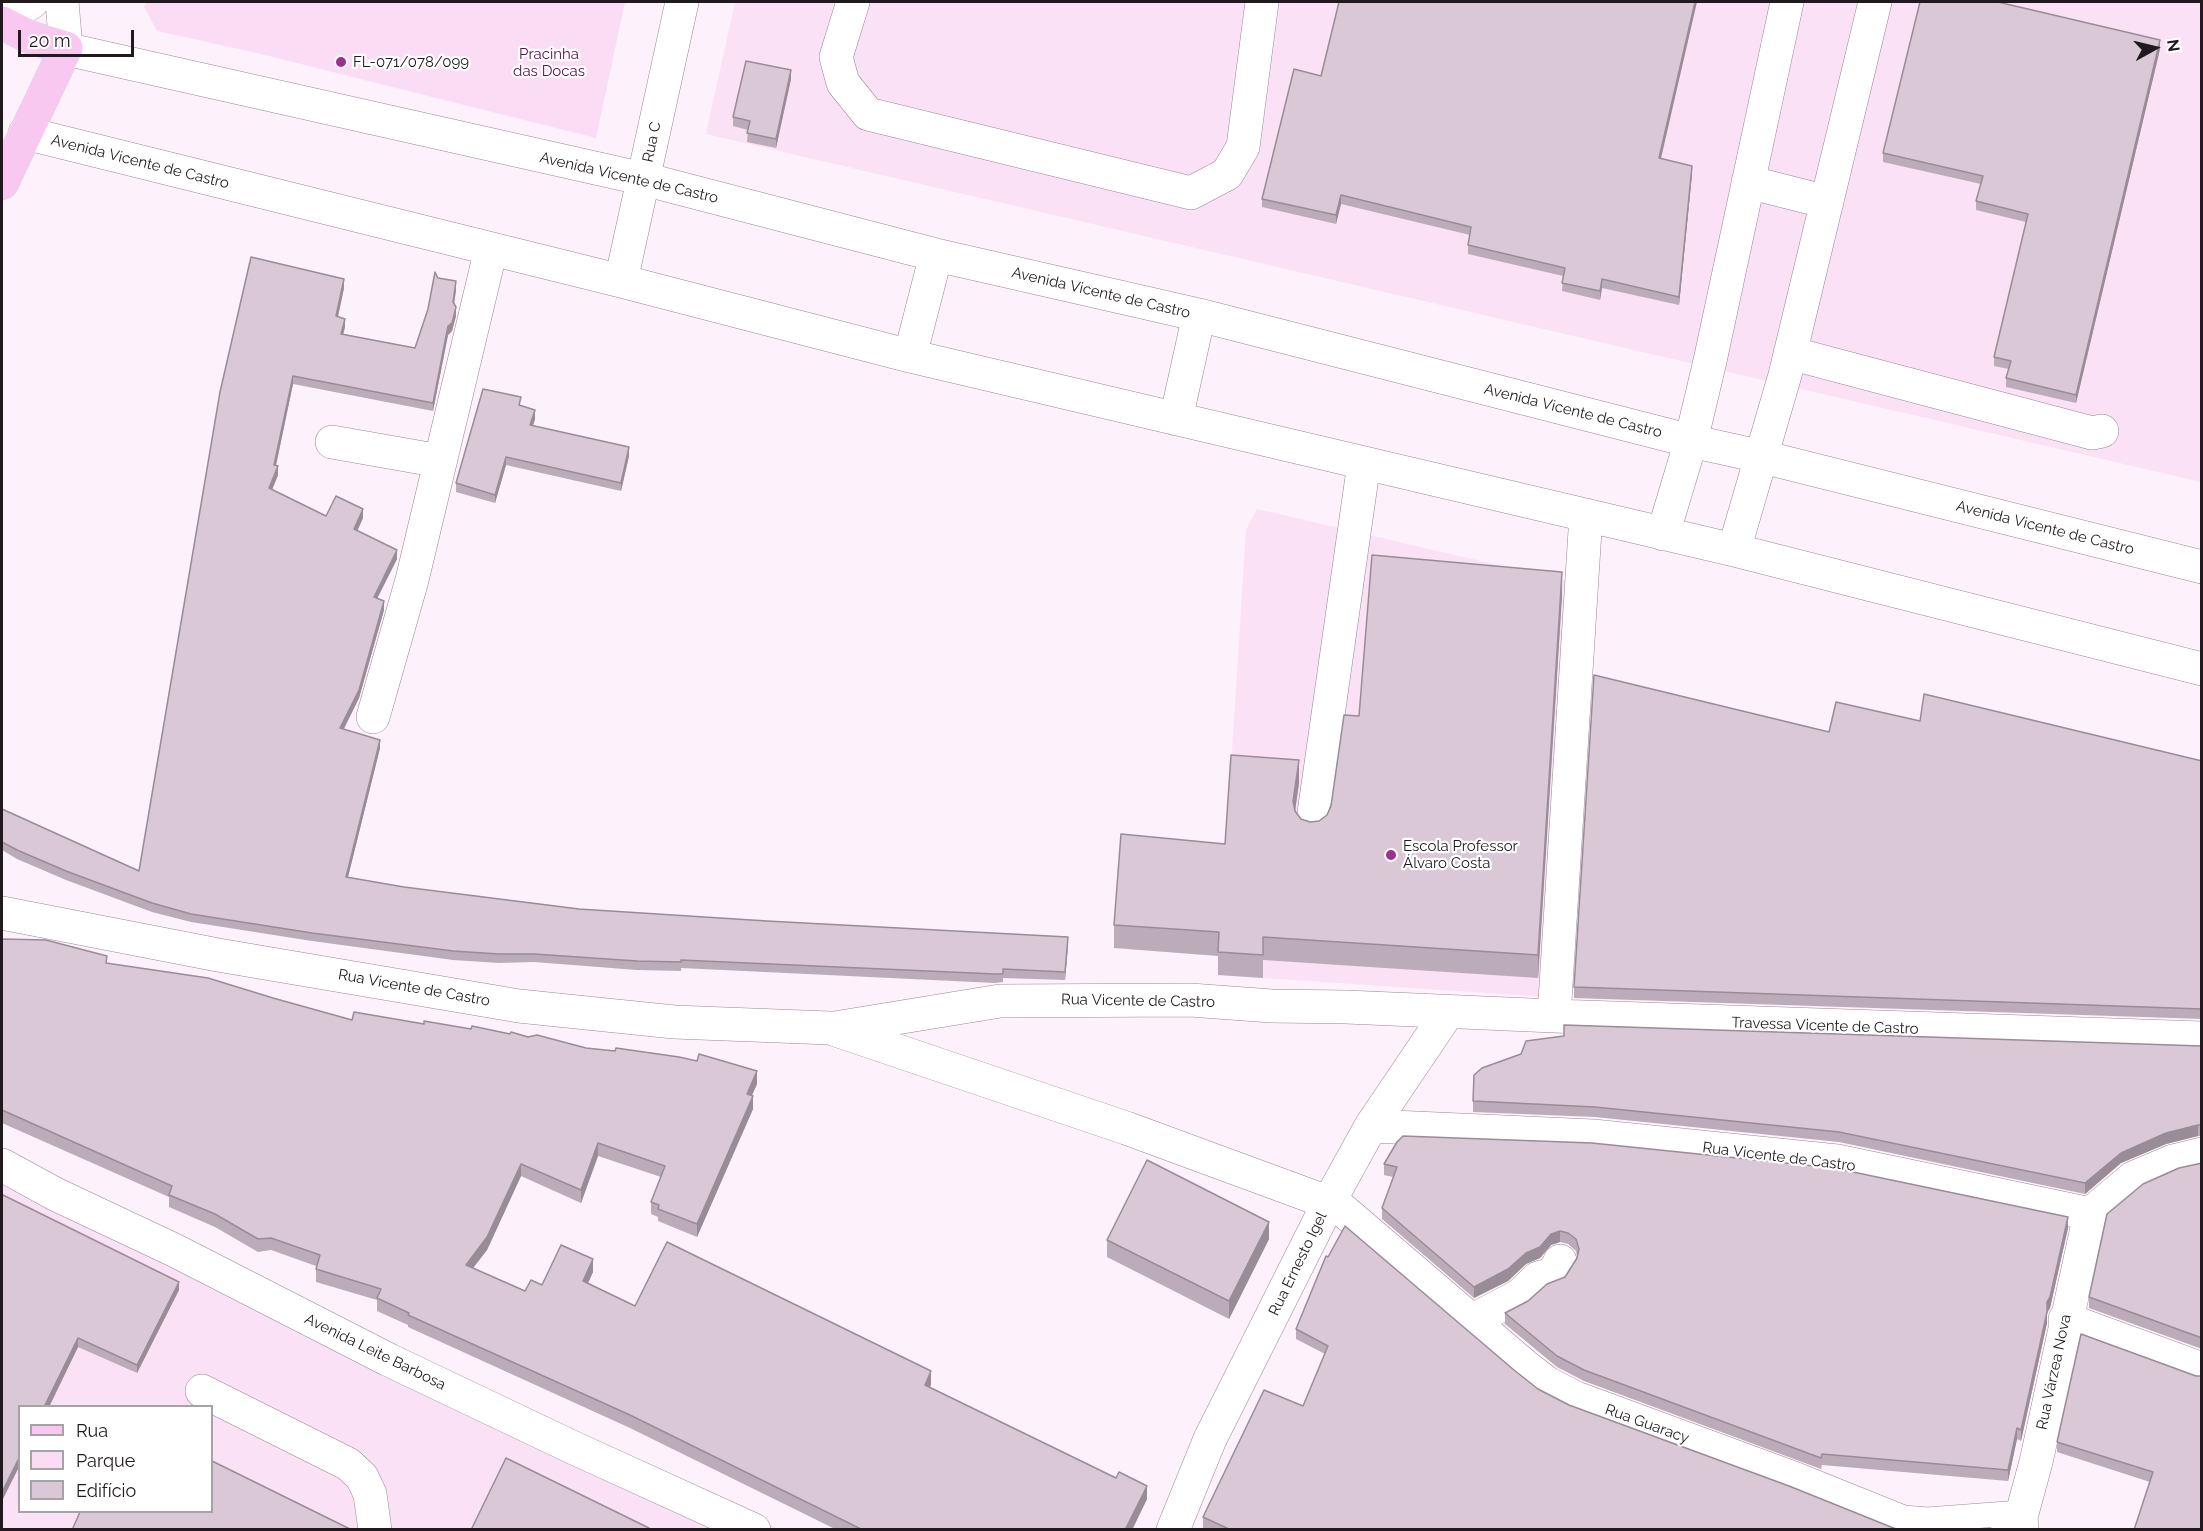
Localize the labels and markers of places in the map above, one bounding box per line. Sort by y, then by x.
place label: FL-071/078/099 [353,53,469,71]
marker: FL-071/078/099 [334,55,348,69]
place label: Escola Professor Álvaro Costa [1403,837,1518,872]
marker: Escola Professor Álvaro Costa [1384,848,1398,862]

